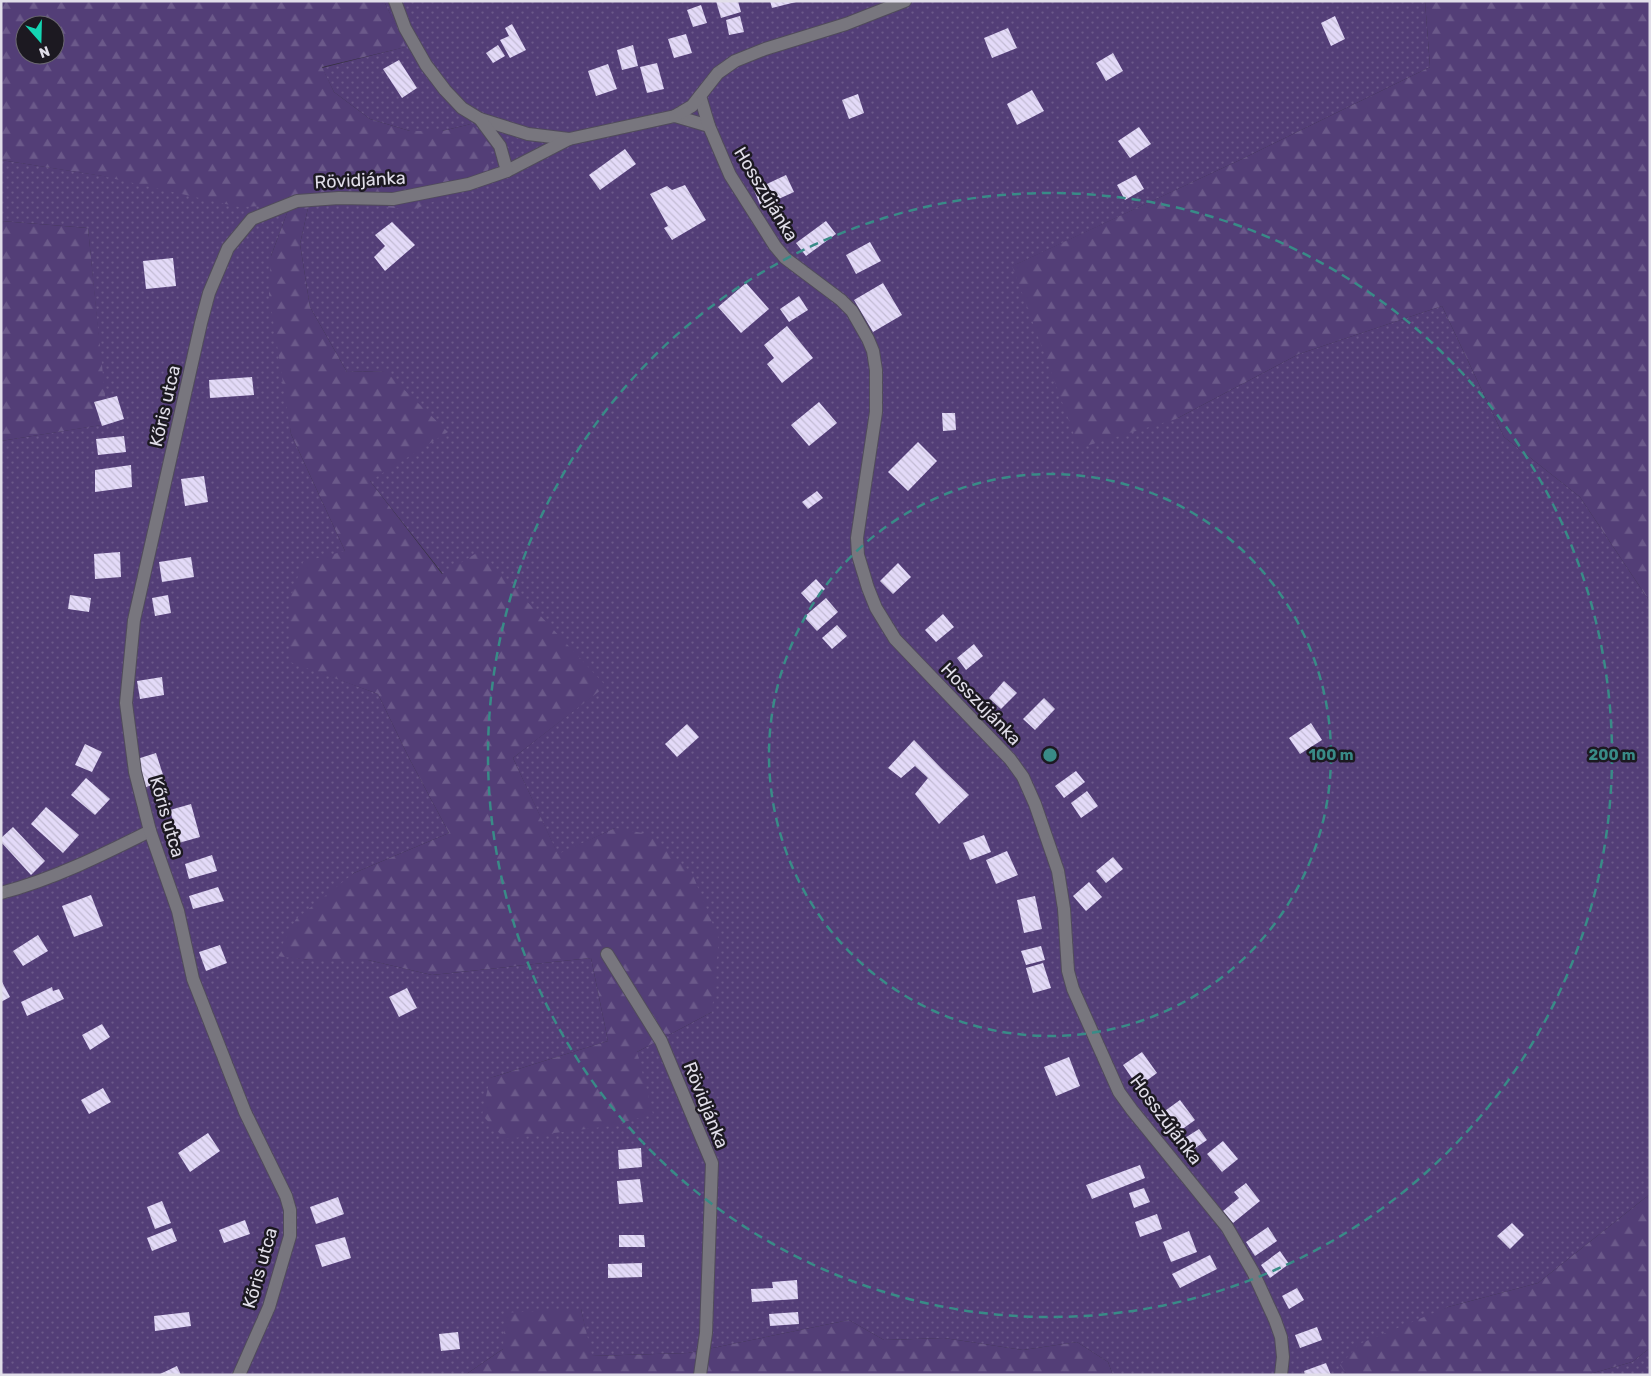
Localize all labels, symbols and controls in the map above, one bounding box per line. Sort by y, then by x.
north arrow [15,15,65,65]
text: N [37,42,52,61]
street label: Hosszújánka [729,143,803,245]
street label: Rövidjánka [314,167,406,193]
street label: Kőris utca [145,363,185,449]
street label: Hosszújánka [936,658,1026,750]
centre of rings [1041,746,1059,764]
text: 100 m [1309,746,1353,764]
text: 200 m [1588,746,1636,764]
street label: Kőris utca [145,774,189,860]
street label: Rövidjánka [679,1059,733,1151]
street label: Hosszújánka [1125,1071,1207,1169]
street label: Kőris utca [238,1225,282,1311]

